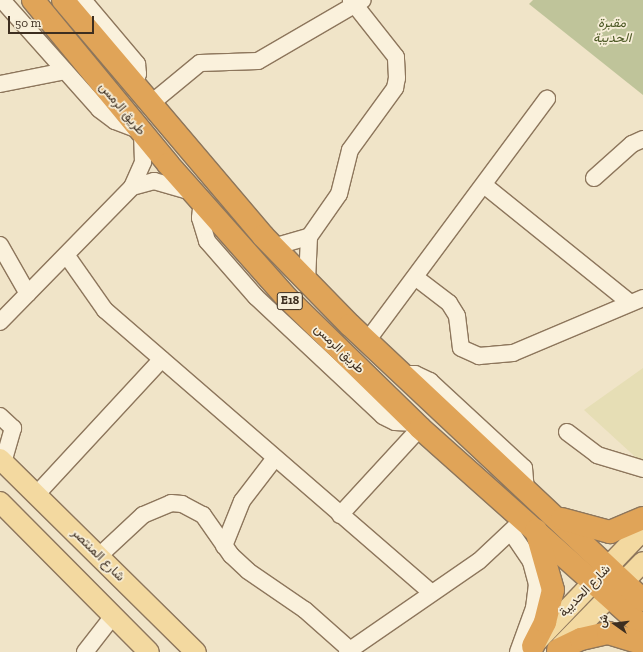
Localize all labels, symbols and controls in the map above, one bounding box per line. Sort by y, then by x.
scale bar [10,8,96,34]
text: 50 m [15,16,41,30]
park label: مقبرة الحديبة [593,16,631,47]
street label: طريق الرمس [95,79,149,139]
road number: E18 [276,291,304,311]
street label: طريق الرمس [310,321,368,377]
street label: شارع المنتصر [68,525,128,585]
street label: شارع الحديبة [556,562,614,620]
north arrow [595,604,635,644]

